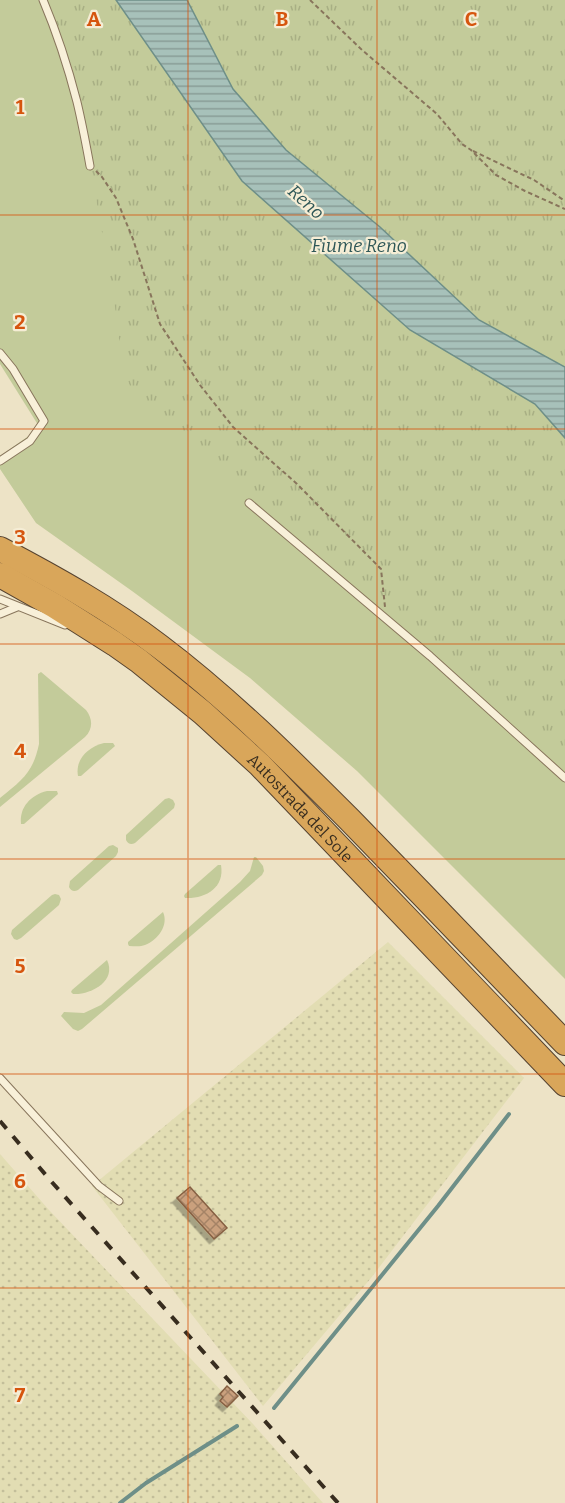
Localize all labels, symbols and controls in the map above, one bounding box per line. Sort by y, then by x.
text: A [87,7,102,31]
text: B [276,7,289,31]
text: C [465,7,477,31]
text: 1 [16,95,25,119]
water label: Reno [283,180,329,224]
water label: Fiume Reno [311,235,407,257]
text: 2 [14,310,26,334]
text: 3 [14,525,26,549]
text: 4 [14,739,26,763]
street label: Autostrada del Sole [244,749,357,866]
text: 5 [15,954,26,978]
text: 6 [14,1169,26,1193]
text: 7 [15,1383,26,1407]

